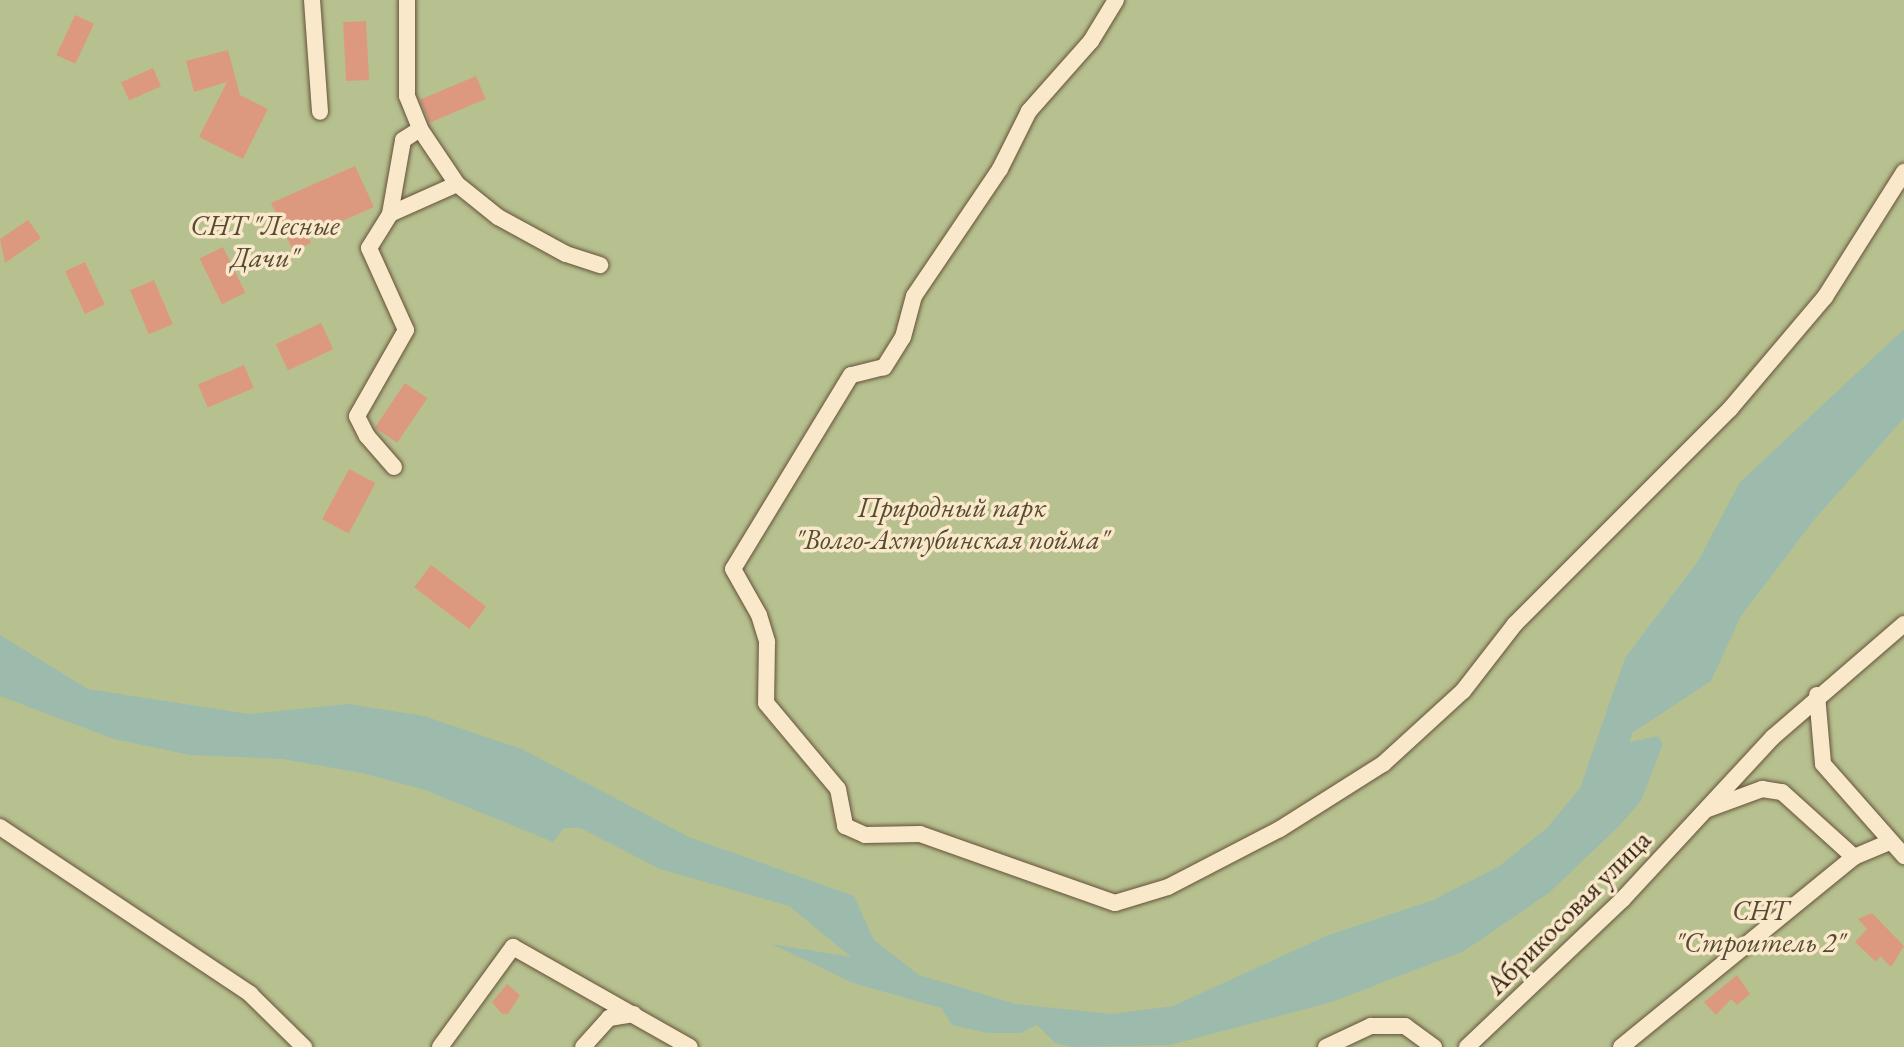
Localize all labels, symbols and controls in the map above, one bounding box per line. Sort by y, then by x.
park label: СНТ "Лесные Дачи" [190,208,340,274]
park label: Природный парк "Волго-Ахтубинская пойма" [795,490,1109,556]
street label: Абрикосовая улица [1479,823,1657,1001]
park label: СНТ "Строитель 2" [1675,893,1845,959]

